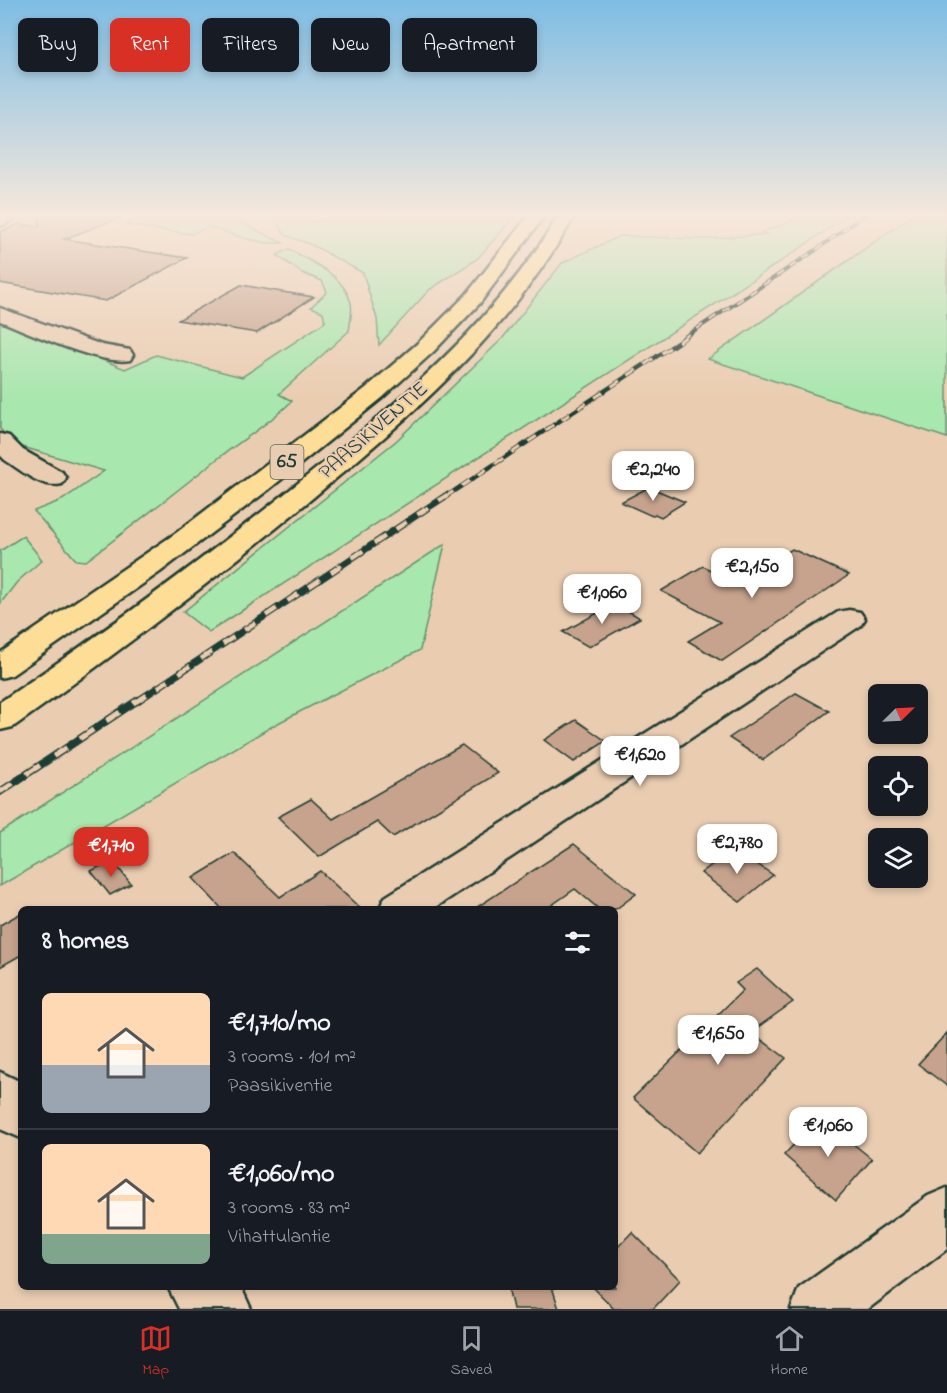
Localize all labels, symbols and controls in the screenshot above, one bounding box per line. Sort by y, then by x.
chip: Buy [18,18,98,72]
chip: Rent [110,18,190,72]
chip: Filters [202,18,299,72]
chip: New [311,18,390,72]
chip: Apartment [402,18,537,72]
street label: PAASIKIVENTIE [313,375,435,487]
road number: 65 [270,445,304,479]
pin: €2,240 [604,451,702,502]
text: €2,240 [626,456,680,485]
pin: €2,150 [703,548,801,599]
text: €2,150 [725,553,779,582]
pin: €1,060 [553,574,651,625]
text: €1,060 [577,579,627,608]
north arrow [868,684,928,744]
map controls [868,684,928,888]
pin: €1,620 [591,736,689,787]
text: €1,620 [614,741,666,770]
button: locate [868,756,928,816]
pin: €2,780 [688,824,786,875]
pin: €1,710 [62,827,160,878]
button: layers [868,828,928,888]
text: €2,780 [711,829,763,858]
text: €1,710 [88,832,134,861]
text: 8 homes [42,923,129,961]
icon: filters [561,926,594,959]
text: €1,710/mo [228,1005,331,1043]
pin: €1,650 [669,1015,767,1066]
icon: home [90,1017,162,1089]
text: €1,650 [692,1020,744,1049]
text: 3 rooms · 101 m² [228,1043,356,1072]
text: Paasikiventie [228,1072,333,1101]
pin: €1,060 [779,1107,877,1158]
text: €1,060 [803,1112,853,1141]
text: €1,060/mo [228,1156,335,1194]
icon: home [90,1168,162,1240]
text: 3 rooms · 83 m² [228,1194,350,1223]
text: Vihattulantie [228,1223,330,1252]
tab: Map [139,1322,172,1382]
tab: Saved [451,1322,492,1382]
tab: Home [771,1322,808,1382]

